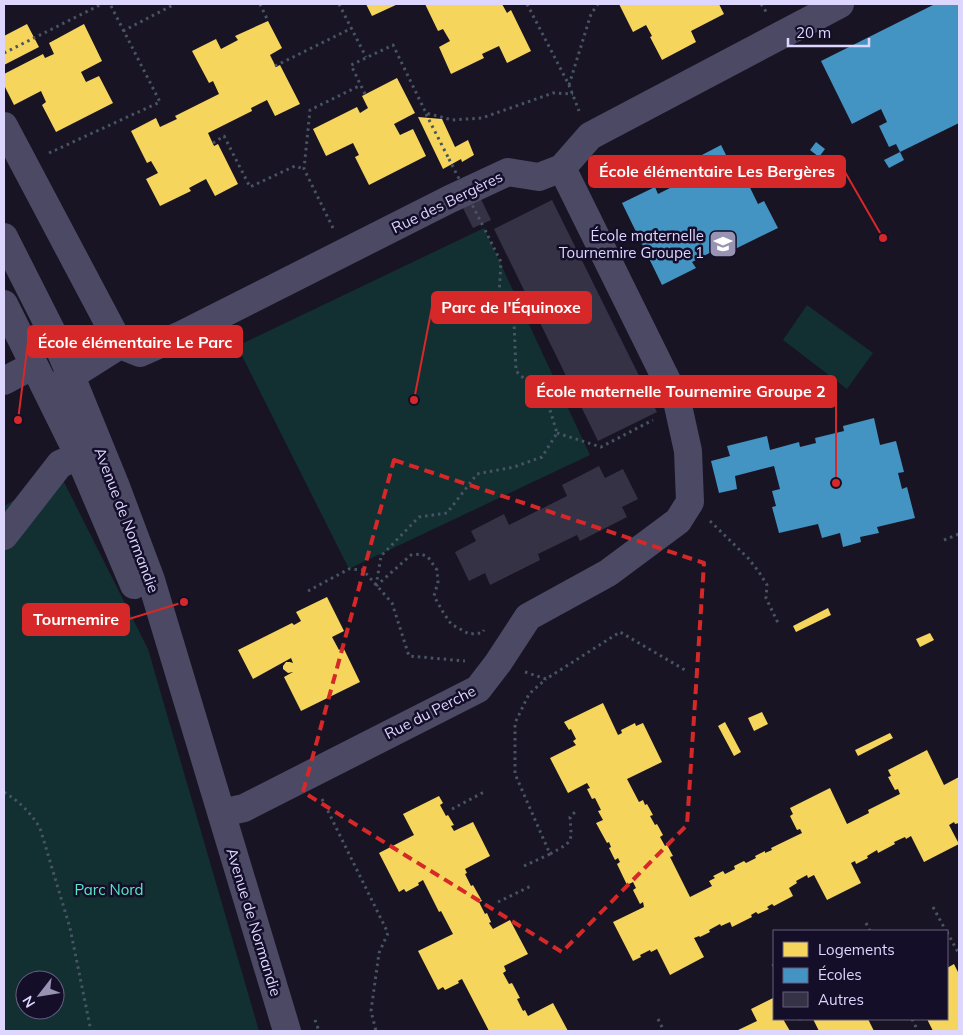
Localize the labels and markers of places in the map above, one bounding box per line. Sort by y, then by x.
callout: École élémentaire Les Bergères [589,156,845,187]
place label: École maternelle Tournemire Groupe 1 [559,226,704,262]
school or university icon: École maternelle Tournemire Groupe 1 [708,229,738,259]
callout: Parc de l'Équinoxe [432,292,591,323]
callout: École élémentaire Le Parc [28,326,242,357]
callout: École maternelle Tournemire Groupe 2 [526,376,836,407]
callout: Tournemire [23,604,129,635]

